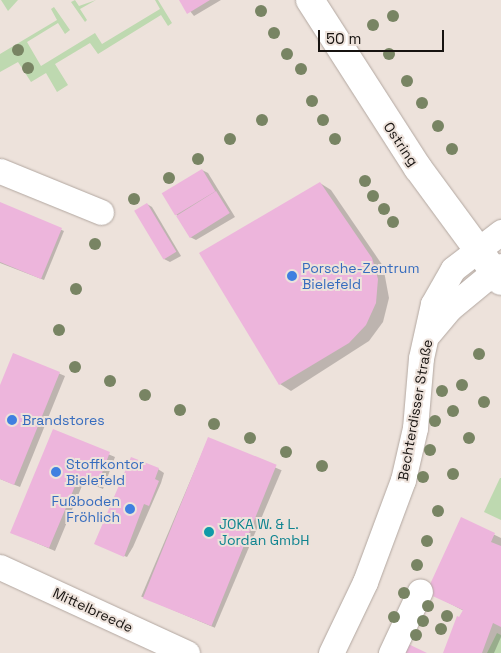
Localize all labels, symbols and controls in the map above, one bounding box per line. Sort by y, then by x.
scale bar [321,20,447,52]
text: 50 m [326,29,361,48]
street label: Ostring [380,119,422,169]
place label: Porsche-Zentrum Bielefeld [302,260,419,292]
marker: Porsche-Zentrum Bielefeld [286,270,298,282]
street label: Bechterdisser Straße [394,338,436,482]
place label: Brandstores [22,412,105,428]
marker: Brandstores [6,414,18,426]
place label: Stoffkontor Bielefeld [66,456,144,488]
marker: Stoffkontor Bielefeld [50,466,62,478]
place label: Fußboden Fröhlich [52,493,120,526]
marker: Fußboden Fröhlich [124,503,136,515]
place label: JOKA W. & L. Jordan GmbH [219,516,309,548]
marker: JOKA W. & L. Jordan GmbH [203,526,215,538]
street label: Mittelbreede [50,584,136,636]

